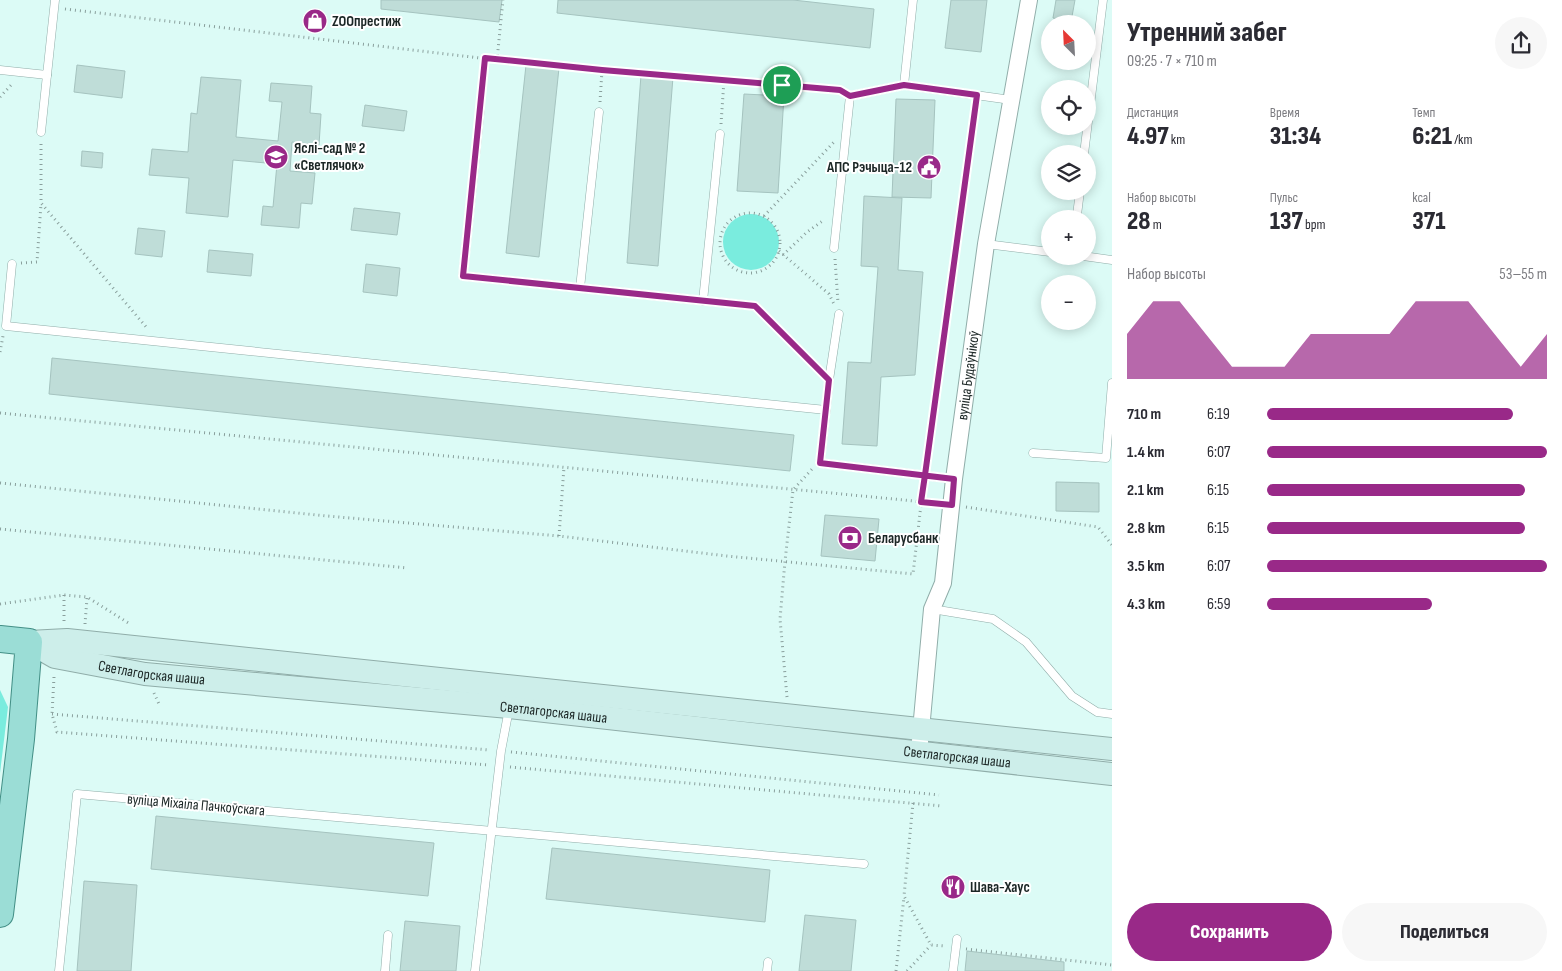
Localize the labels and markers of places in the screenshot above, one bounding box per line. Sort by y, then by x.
shop icon: ZOOпрестиж [302,8,328,34]
place label: ZOOпрестиж [332,12,402,31]
pin [761,64,803,106]
place label: Яслі-сад № 2 «Светлячок» [294,139,365,175]
school or university icon: Яслі-сад № 2 «Светлячок» [263,144,289,170]
public building icon: АПС Рэчыца-12 [916,154,942,180]
place label: АПС Рэчыца-12 [826,158,912,177]
bank icon: Беларусбанк [837,525,863,551]
place label: Беларусбанк [868,529,939,548]
restaurant icon: Шава-Хаус [940,874,966,900]
place label: Шава-Хаус [970,878,1030,897]

